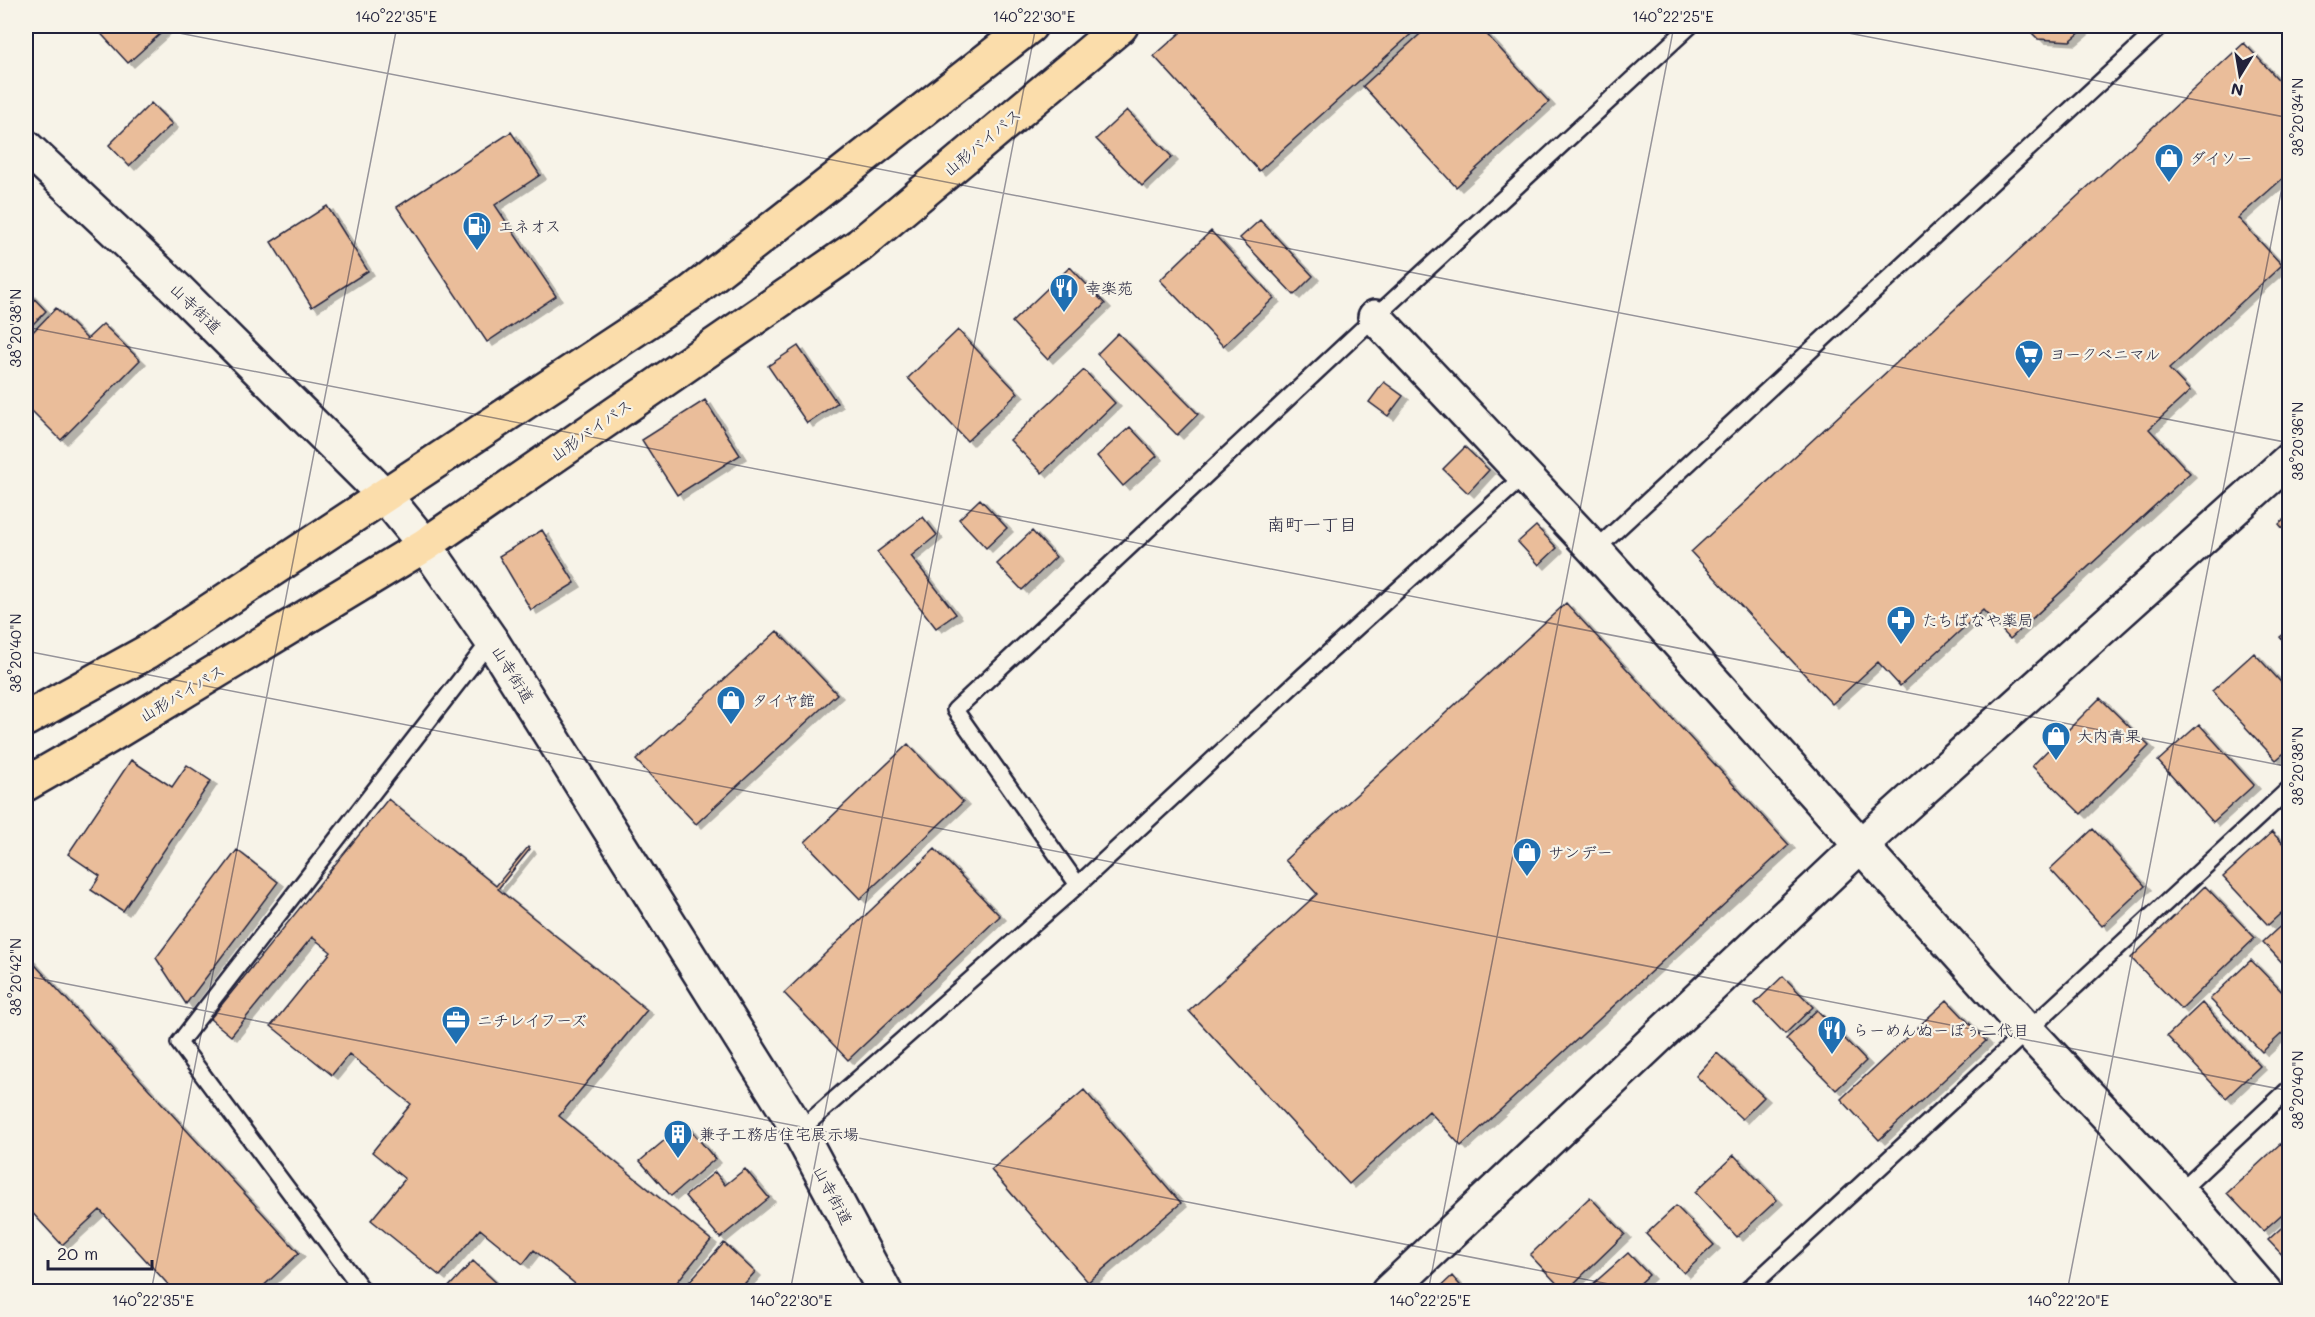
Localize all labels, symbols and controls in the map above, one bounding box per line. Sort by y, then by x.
text: 140°22'35"E [355,6,437,26]
text: 140°22'30"E [993,6,1076,26]
text: 140°22'25"E [1632,6,1714,26]
north arrow [2210,45,2270,105]
text: 38°20'34"N [2287,78,2307,156]
text: N [2229,79,2245,102]
street label: 山形バイパス [938,103,1025,180]
shop icon: ダイソー [2153,142,2185,184]
place label: ダイソー [2190,147,2252,168]
fuel station icon: エネオス [461,210,493,252]
place label: エネオス [498,215,561,236]
restaurant icon: 幸楽苑 [1048,272,1080,314]
place label: 幸楽苑 [1085,277,1133,298]
street label: 山寺街道 [166,278,227,337]
text: 38°20'38"N [5,289,25,367]
supermarket icon: ヨークベニマル [2013,338,2045,380]
place label: ヨークベニマル [2050,343,2161,364]
street label: 山形バイパス [545,394,636,466]
text: 38°20'36"N [2287,402,2307,480]
district label: 南町一丁目 [1267,512,1357,536]
pharmacy icon: たちばなや薬局 [1885,604,1917,646]
place label: たちばなや薬局 [1922,609,2034,630]
text: 38°20'40"N [5,614,25,693]
street label: 山寺街道 [488,641,539,706]
street label: 山形バイパス [135,659,228,726]
shop icon: タイヤ館 [715,684,747,726]
place label: タイヤ館 [752,689,815,710]
shop icon: 大内青果 [2040,720,2072,762]
place label: 大内青果 [2077,725,2141,746]
text: 38°20'38"N [2287,727,2307,805]
shop icon: サンデー [1511,836,1543,878]
place label: サンデー [1548,841,1613,862]
text: 38°20'42"N [5,938,25,1016]
office icon: ニチレイフーズ [440,1004,472,1046]
place label: ニチレイフーズ [477,1009,587,1030]
restaurant icon: らーめんぬーぼぅ二代目 [1816,1014,1848,1056]
place label: らーめんぬーぼぅ二代目 [1853,1019,2029,1040]
text: 38°20'40"N [2287,1051,2307,1130]
building icon: 兼子工務店住宅展示場 [662,1118,694,1160]
place label: 兼子工務店住宅展示場 [699,1123,859,1144]
street label: 山寺街道 [809,1162,858,1228]
scale bar [48,1233,152,1271]
text: 20 m [57,1241,98,1265]
text: 140°22'35"E [112,1290,194,1310]
text: 140°22'30"E [750,1290,833,1310]
text: 140°22'25"E [1389,1290,1471,1310]
text: 140°22'20"E [2027,1290,2109,1310]

